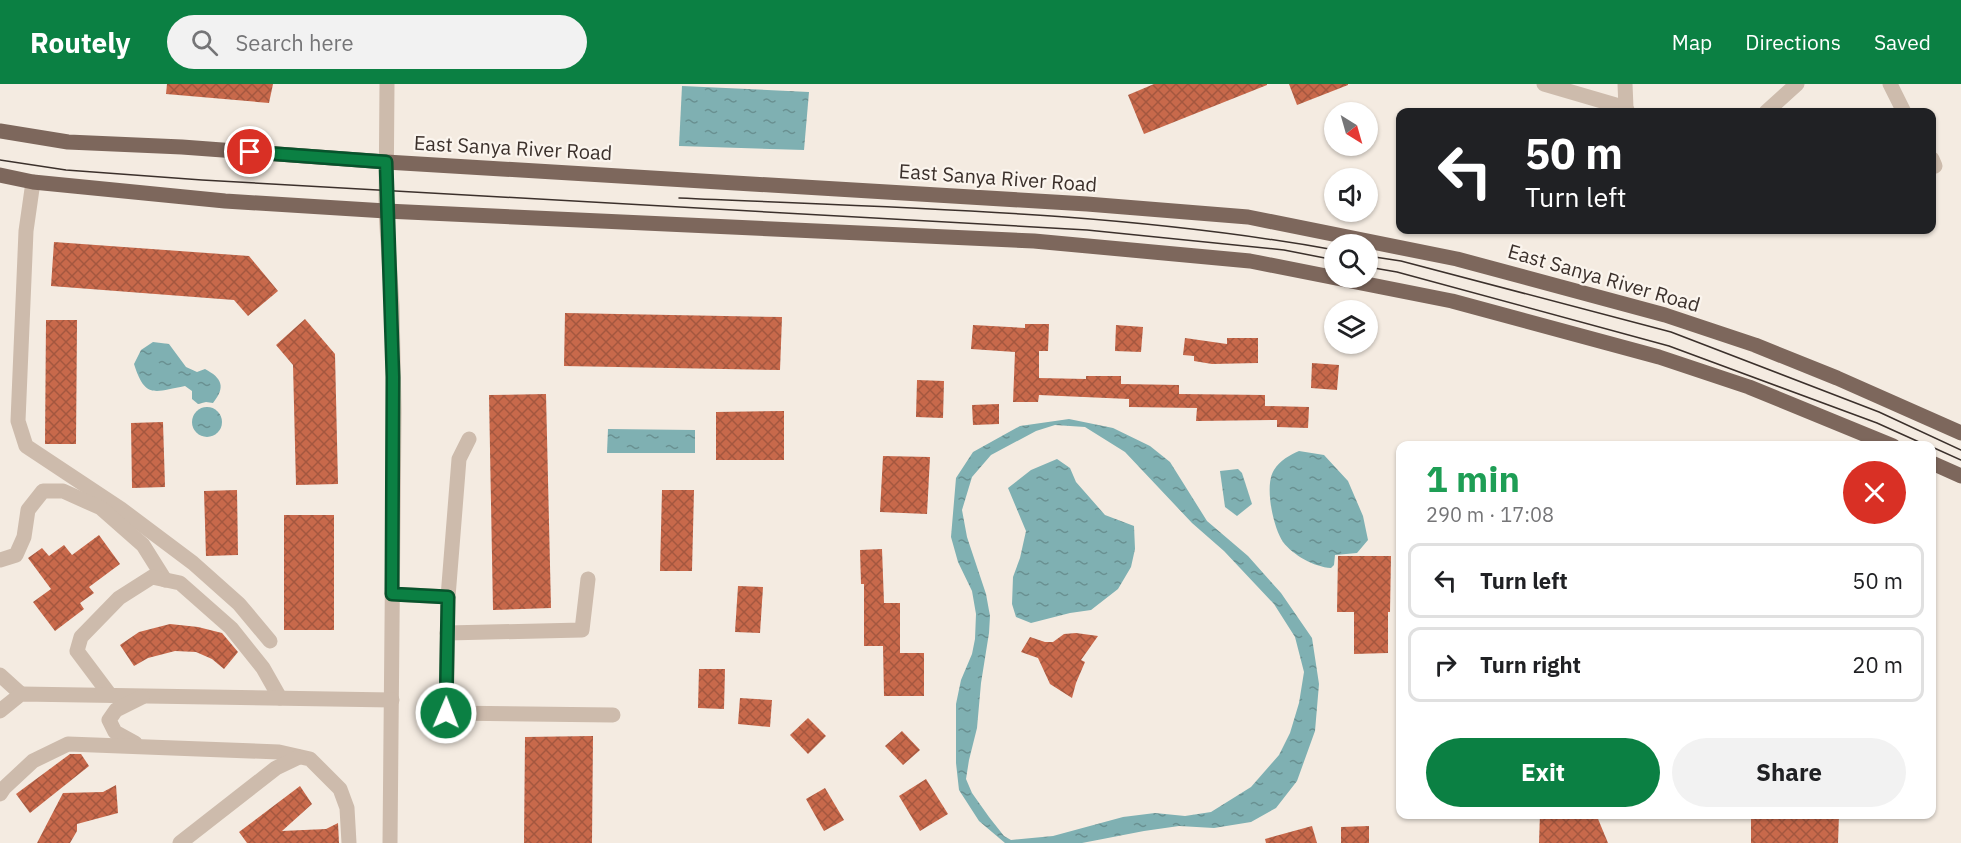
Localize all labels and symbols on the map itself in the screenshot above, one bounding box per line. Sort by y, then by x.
north arrow [1324,102,1378,156]
pin [224,126,275,177]
street label: East Sanya River Road [413,129,613,166]
street label: East Sanya River Road [898,157,1098,198]
street label: East Sanya River Road [1505,237,1703,318]
position arrow [414,681,478,745]

